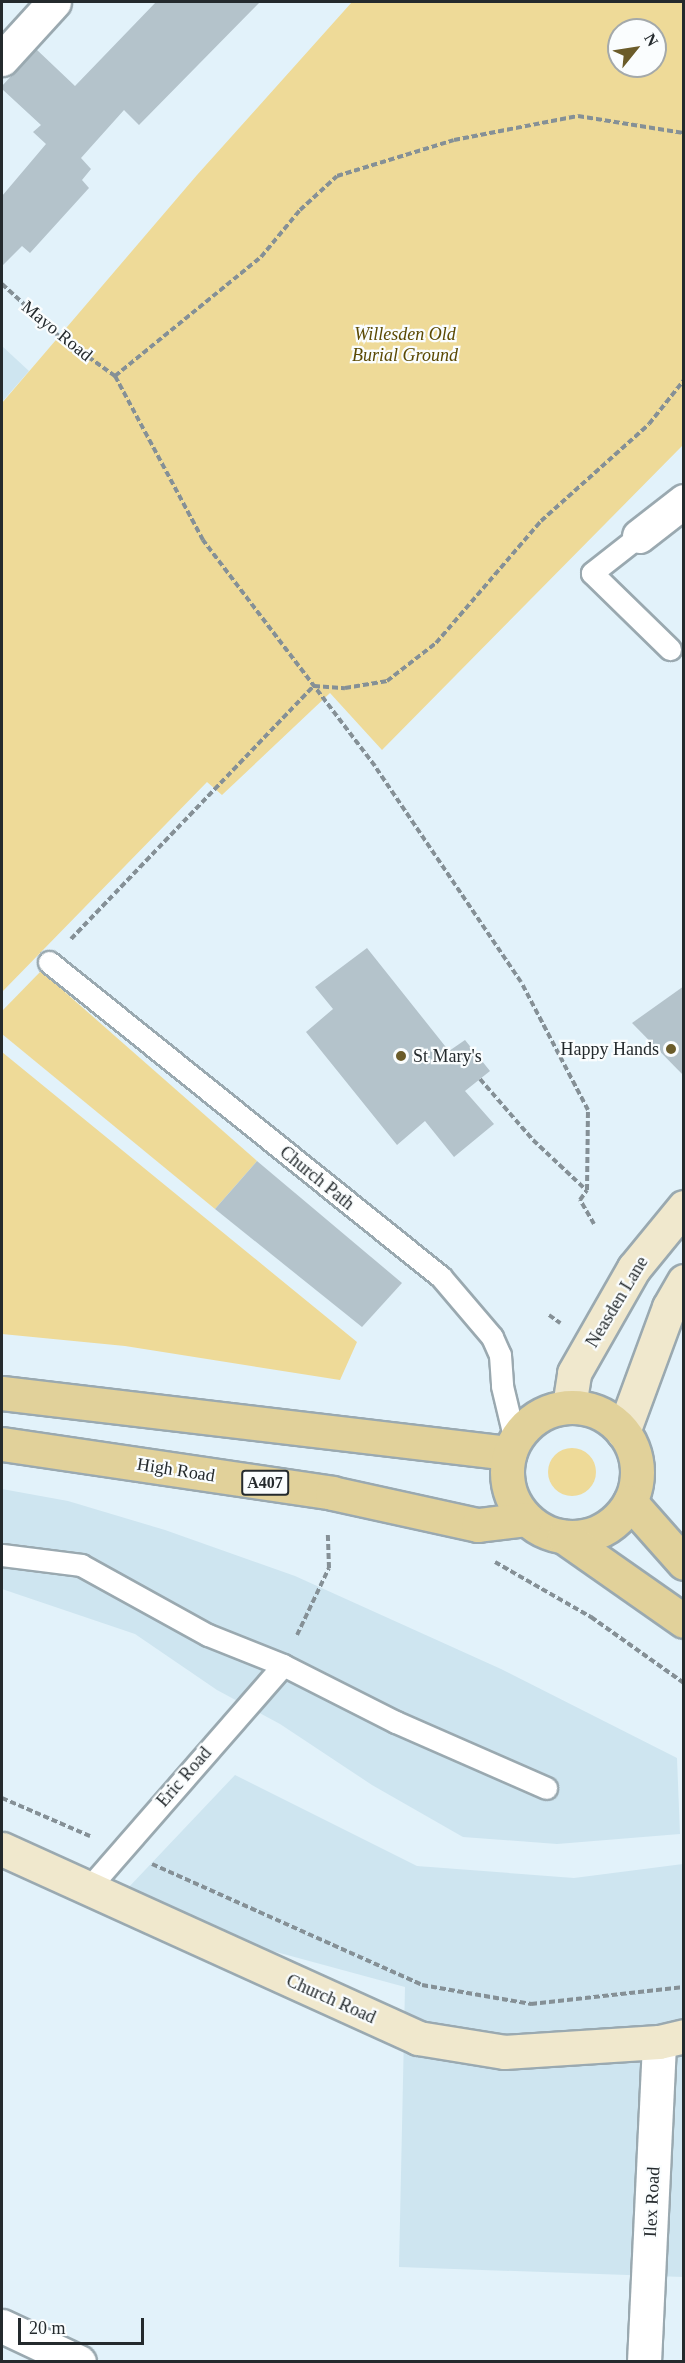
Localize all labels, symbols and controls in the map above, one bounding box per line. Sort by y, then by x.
north arrow [607,18,667,78]
text: N [641,30,662,49]
street label: Mayo Road [17,296,97,366]
park label: Willesden Old Burial Ground [352,324,458,366]
place label: Happy Hands [561,1038,659,1060]
marker: Happy Hands [664,1042,678,1056]
place label: St Mary's [413,1045,482,1067]
marker: St Mary's [394,1049,408,1063]
street label: Church Path [275,1141,359,1215]
street label: Neasden Lane [581,1253,653,1351]
street label: High Road [136,1453,216,1487]
road number: A407 [241,1470,289,1496]
street label: Eric Road [152,1743,216,1811]
street label: Church Road [283,1970,379,2028]
street label: Ilex Road [639,2166,665,2238]
scale bar [21,2306,147,2344]
text: 20 m [29,2318,66,2338]

